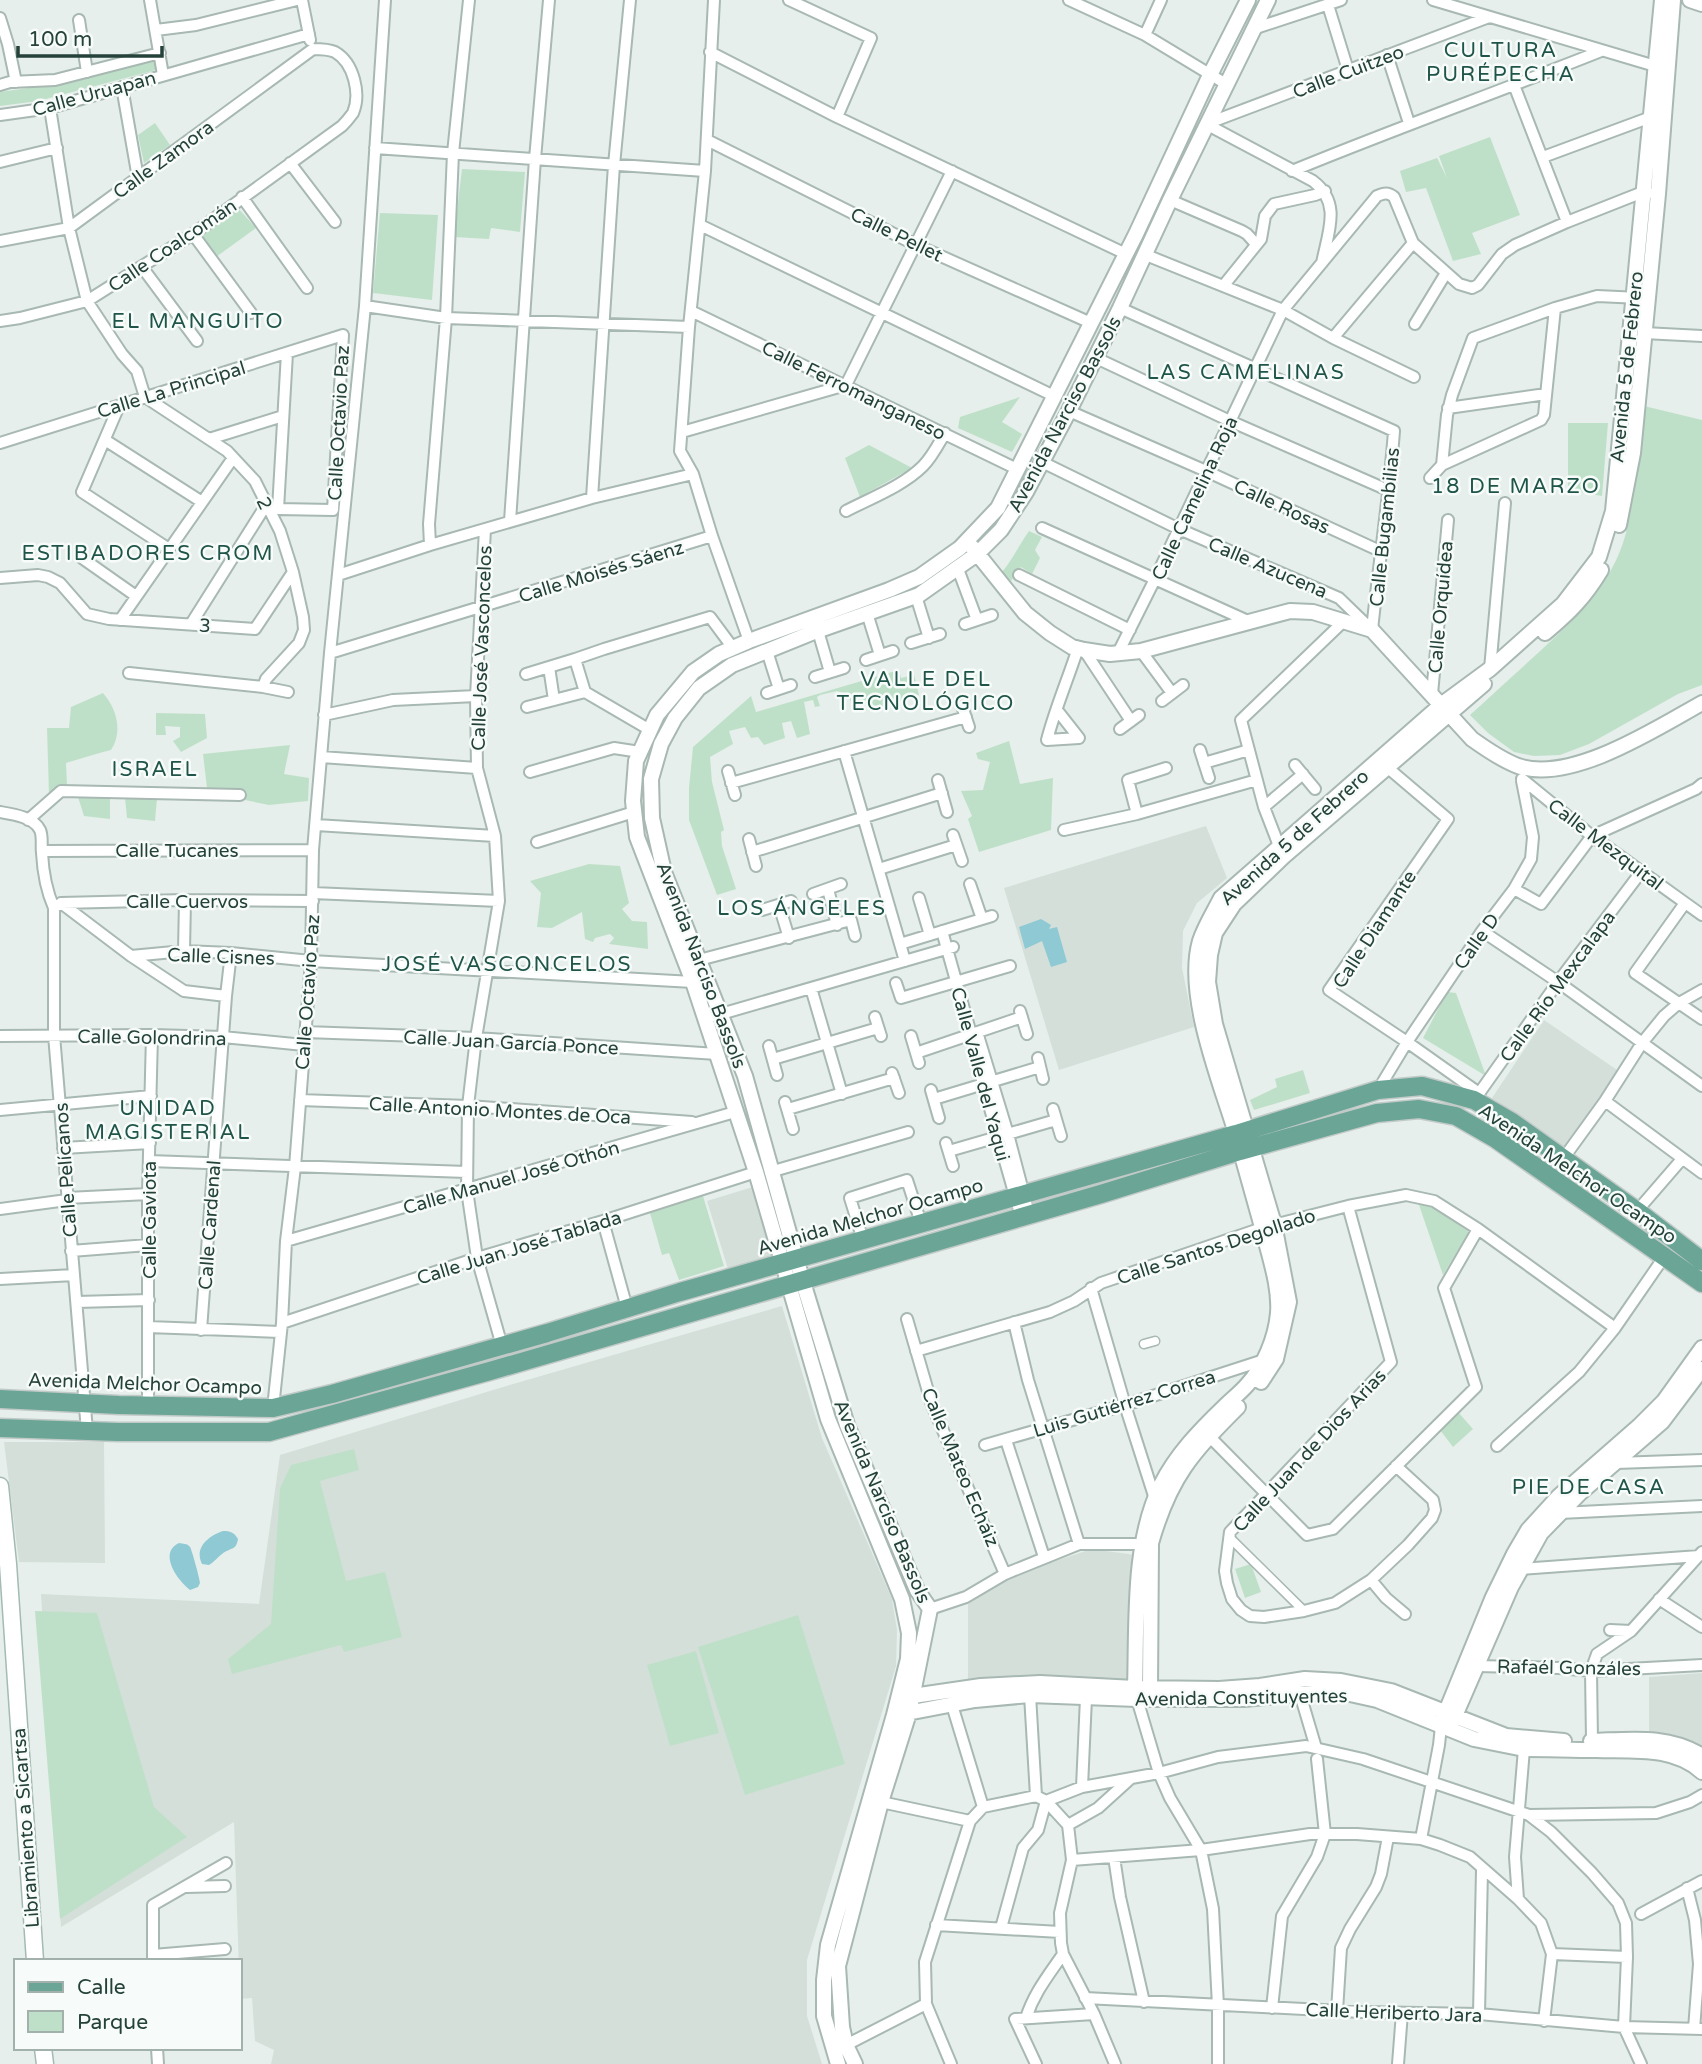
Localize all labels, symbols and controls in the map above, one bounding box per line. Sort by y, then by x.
scale bar [18,14,161,58]
text: 100 m [28,27,92,52]
district label: CULTURA PURÉPECHA [1426,38,1576,87]
street label: Calle Cuitzeo [1290,41,1407,103]
street label: Calle Uruapan [30,67,158,121]
street label: Calle Zamora [109,116,218,204]
street label: Calle Coalcomán [104,195,241,297]
street label: Calle Pellet [847,203,946,267]
street label: Avenida 5 de Febrero [1606,270,1648,464]
district label: EL MANGUITO [112,309,284,334]
street label: Avenida Narciso Bassols [1004,313,1126,516]
street label: Calle Ferromanganeso [758,337,949,445]
street label: Calle Octavio Paz [324,345,354,501]
street label: Calle La Principal [94,357,248,423]
district label: LAS CAMELINAS [1146,360,1346,385]
street label: Calle Camelina Roja [1147,413,1243,584]
street label: Calle Bugambilias [1366,447,1404,608]
district label: 18 DE MARZO [1431,474,1601,499]
street label: Calle Rosas [1230,475,1333,539]
street label: 2 [252,493,277,514]
street label: Calle Azucena [1205,533,1331,603]
street label: Calle Moisés Sáenz [516,536,687,608]
street label: Calle Orquídea [1424,540,1458,674]
district label: ESTIBADORES CROM [21,541,275,566]
street label: Calle José Vasconcelos [467,545,497,751]
street label: 3 [198,615,212,637]
district label: VALLE DEL TECNOLÓGICO [837,667,1015,716]
district label: ISRAEL [111,757,199,782]
street label: Avenida 5 de Febrero [1216,765,1374,910]
street label: Calle Mezquital [1544,794,1667,895]
street label: Calle Tucanes [115,840,239,862]
street label: Avenida Narciso Bassols [652,859,751,1072]
street label: Calle Diamante [1329,867,1421,993]
street label: Calle Cuervos [126,891,248,913]
district label: LOS ÁNGELES [717,896,887,921]
street label: Calle Río Mexcalapa [1496,907,1620,1066]
street label: Calle D [1450,909,1504,974]
street label: Calle Octavio Paz [292,914,324,1071]
street label: Calle Cisnes [167,944,275,970]
district label: JOSÉ VASCONCELOS [381,952,633,977]
street label: Calle Valle del Yaqui [946,985,1014,1164]
street label: Calle Golondrina [77,1026,227,1050]
street label: Calle Juan García Ponce [403,1026,619,1060]
street label: Calle Antonio Montes de Oca [368,1093,632,1129]
district label: UNIDAD MAGISTERIAL [85,1096,251,1145]
street label: Avenida Melchor Ocampo [1474,1099,1681,1248]
street label: Calle Pelícanos [50,1102,82,1238]
street label: Calle Manuel José Othón [400,1136,622,1219]
street label: Calle Cardenal [195,1160,225,1290]
street label: Calle Gaviota [139,1161,161,1279]
street label: Avenida Melchor Ocampo [755,1174,986,1260]
street label: Calle Santos Degollado [1114,1204,1318,1289]
street label: Calle Juan José Tablada [414,1206,624,1290]
street label: Calle Juan de Dios Arias [1228,1365,1391,1537]
street label: Luis Gutiérrez Correa [1030,1366,1218,1442]
street label: Avenida Melchor Ocampo [28,1369,262,1399]
street label: Calle Mateo Echáiz [917,1385,1004,1550]
street label: Avenida Narciso Bassols [829,1396,935,1606]
district label: PIE DE CASA [1512,1475,1666,1500]
street label: Rafaél Gonzáles [1497,1656,1641,1680]
street label: Avenida Constituyentes [1134,1685,1348,1711]
street label: Libramiento a Sicartsa [8,1727,44,1929]
legend [14,1959,242,2050]
text: Calle [77,1975,126,2000]
street label: Calle Heriberto Jara [1305,1999,1483,2027]
text: Parque [77,2010,148,2035]

